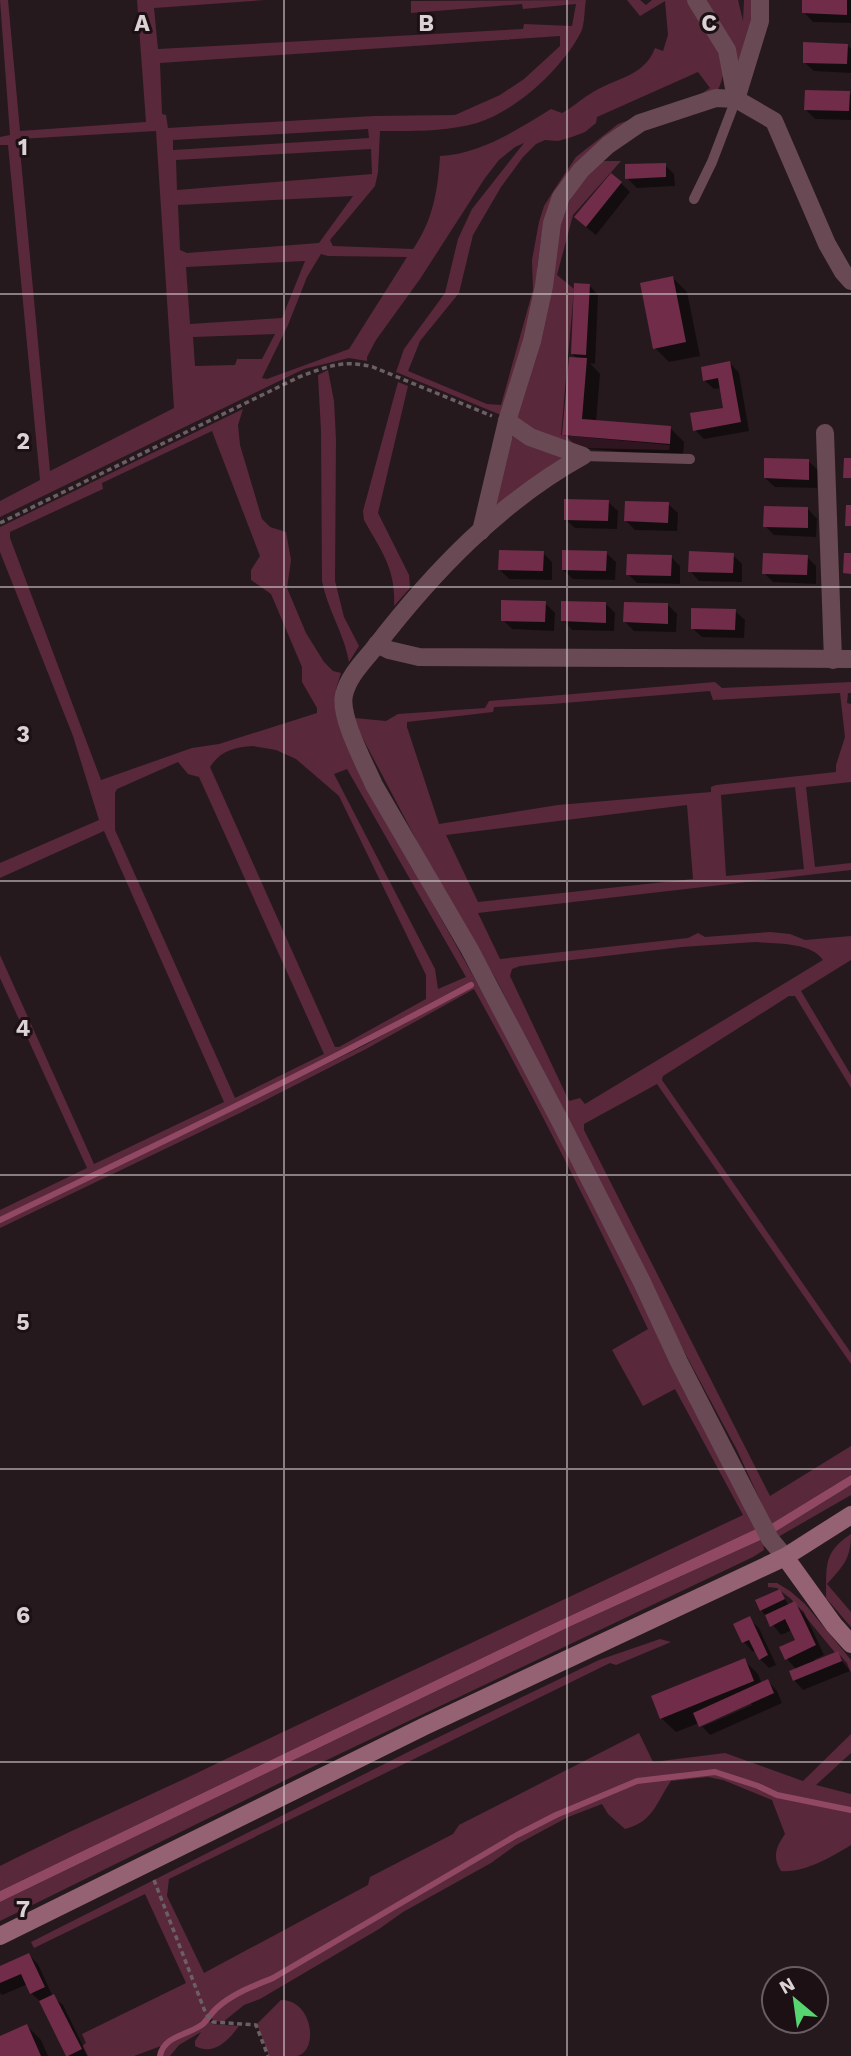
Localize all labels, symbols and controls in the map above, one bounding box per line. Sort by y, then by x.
text: A [134,10,150,37]
text: B [418,10,434,37]
text: C [701,10,717,37]
text: 1 [18,134,28,161]
text: 2 [16,428,30,455]
text: 3 [16,721,30,748]
text: 4 [16,1015,31,1042]
text: 5 [16,1309,30,1336]
text: 6 [16,1602,30,1629]
text: 7 [16,1896,30,1923]
north arrow [760,1965,830,2035]
text: N [775,1972,799,1999]

